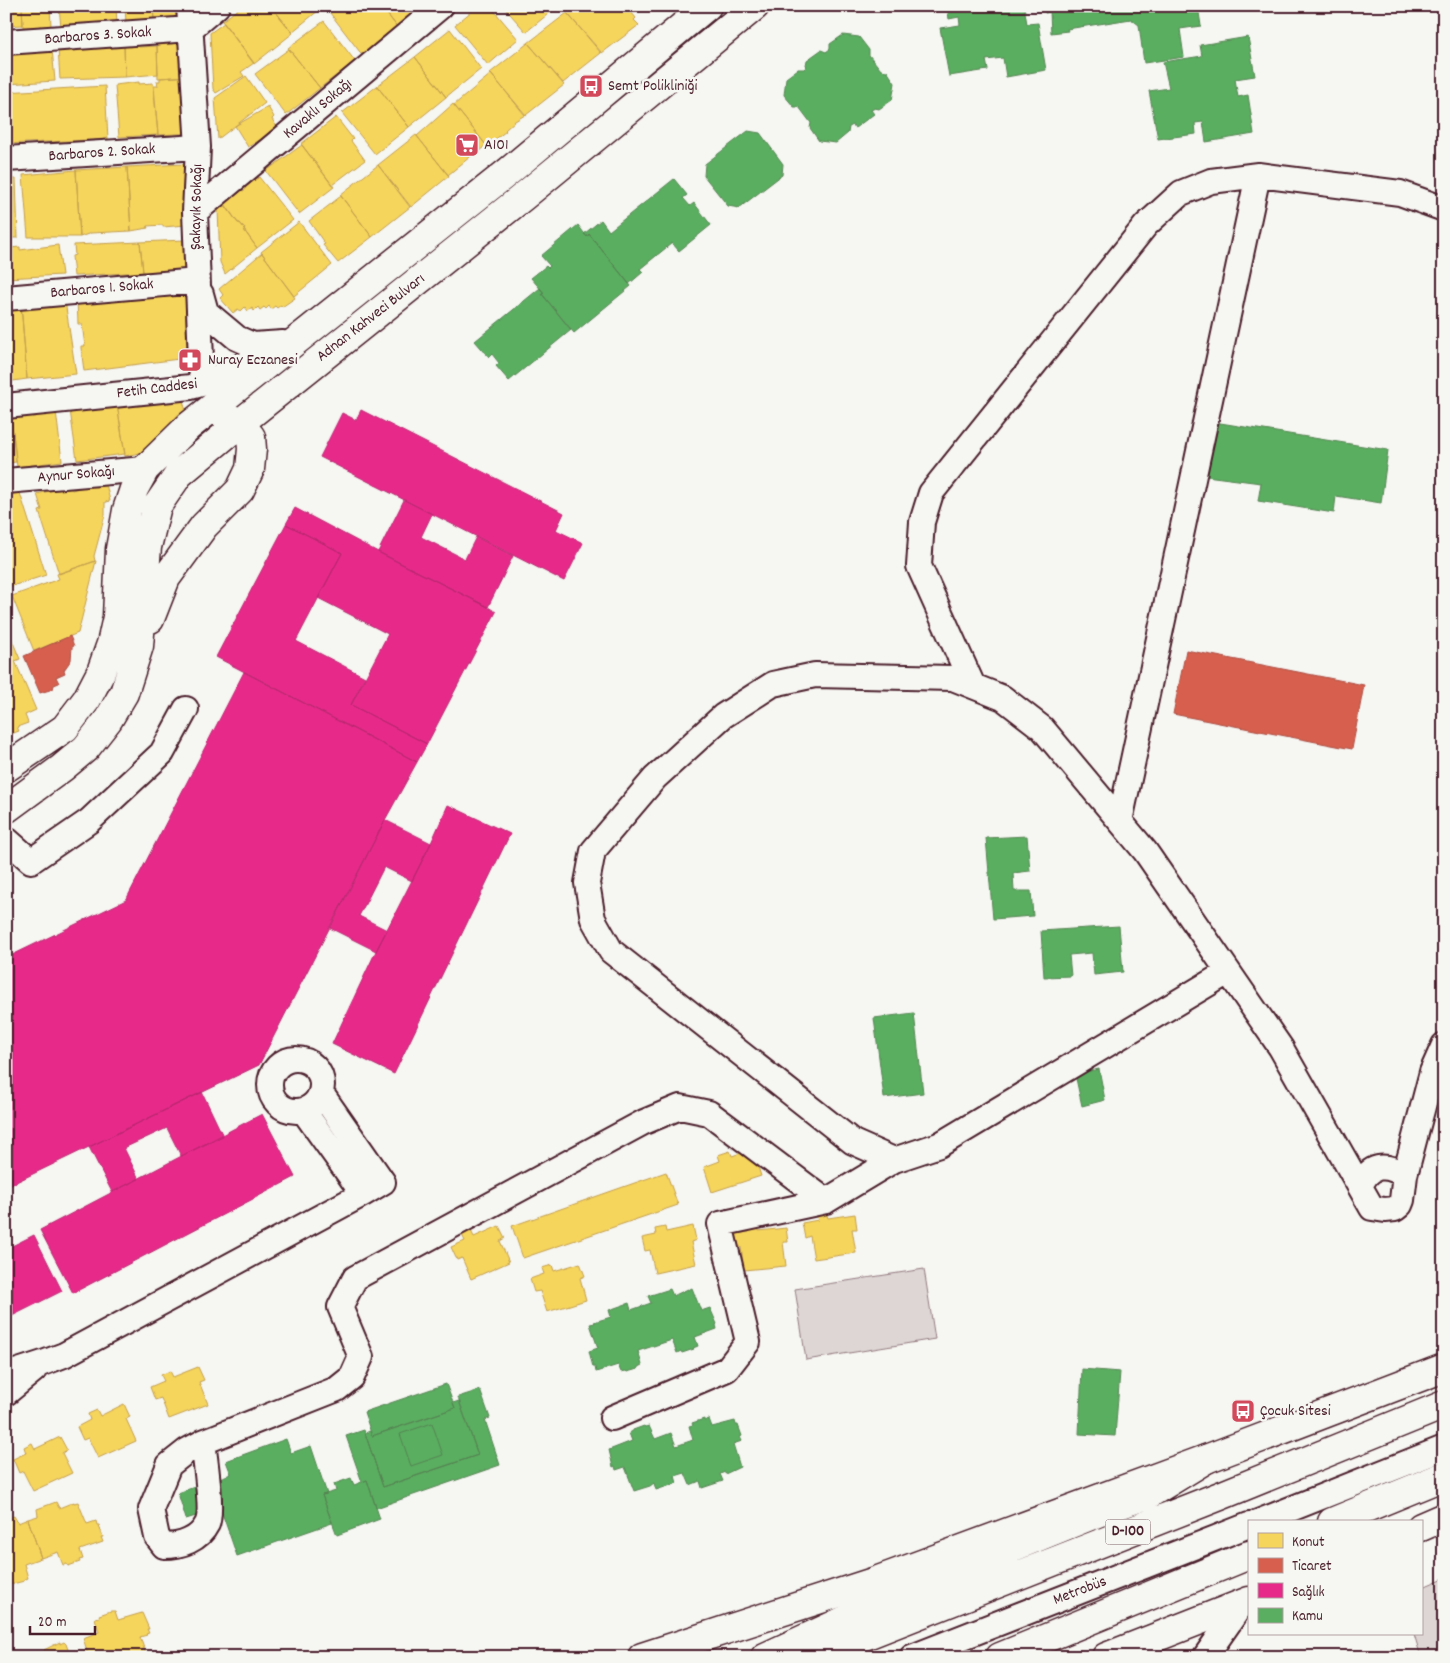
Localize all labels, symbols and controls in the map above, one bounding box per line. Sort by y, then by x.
street label: Barbaros 3. Sokak [44,21,152,51]
street label: Kavaklı Sokağı [278,73,358,145]
bus stop icon: Semt Polikliniği [578,73,604,99]
place label: Semt Polikliniği [608,75,697,98]
supermarket icon: A101 [454,132,480,158]
place label: A101 [484,134,508,157]
street label: Barbaros 2. Sokak [48,138,156,168]
street label: Şakayık Sokağı [185,164,209,250]
street label: Adnan Kahveci Bulvarı [312,268,430,368]
street label: Barbaros 1. Sokak [49,273,155,305]
pharmacy icon: Nuray Eczanesi [177,347,203,373]
place label: Nuray Eczanesi [208,349,298,372]
street label: Fetih Caddesi [115,373,199,405]
street label: Aynur Sokağı [36,460,116,490]
bus stop icon: Çocuk Sitesi [1230,1398,1256,1424]
place label: Çocuk Sitesi [1260,1400,1331,1423]
road number: D-100 [1106,1520,1150,1544]
legend [1248,1520,1422,1636]
text: Konut [1292,1532,1325,1554]
text: Ticaret [1292,1556,1332,1578]
street label: Metrobüs [1050,1570,1110,1612]
text: Sağlık [1292,1582,1325,1604]
scale bar [30,1603,95,1635]
text: Kamu [1292,1606,1323,1628]
text: 20 m [38,1612,66,1634]

